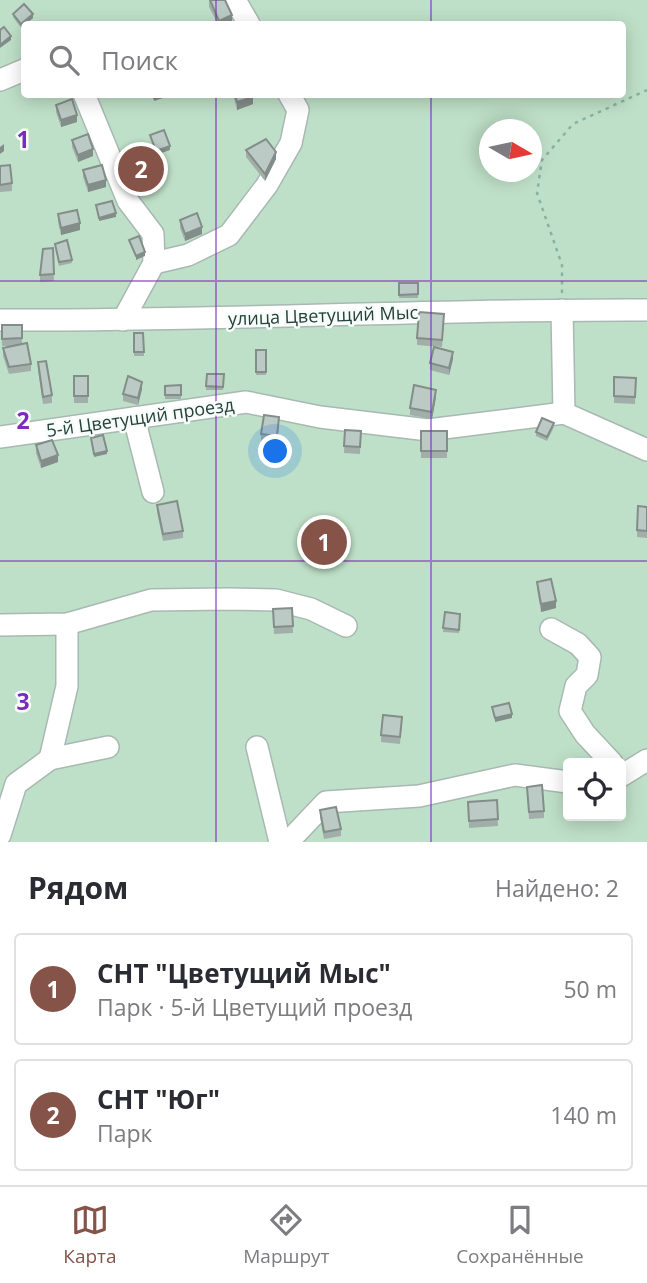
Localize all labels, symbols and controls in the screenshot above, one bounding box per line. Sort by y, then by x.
search box [21,21,626,98]
icon: search [45,41,83,79]
text: Поиск [101,42,178,78]
north arrow [479,119,542,182]
text: 1 [16,123,30,155]
pin: 2 [118,143,164,195]
street label: улица Цветущий Мыс [228,300,419,330]
street label: 5-й Цветущий проезд [45,392,235,442]
text: 2 [16,404,30,436]
your location [258,434,292,468]
pin: 1 [301,516,347,568]
text: 3 [16,685,30,717]
map controls [563,758,626,821]
button: locate [563,758,626,821]
text: Рядом [28,867,128,908]
text: Найдено: 2 [495,872,619,904]
text: СНТ "Цветущий Мыс" [97,955,391,991]
text: 1 [46,973,60,1005]
text: 50 m [563,973,617,1005]
text: Парк · 5-й Цветущий проезд [97,991,412,1023]
text: СНТ "Юг" [97,1081,220,1117]
text: 2 [46,1099,60,1131]
text: 140 m [550,1099,617,1131]
text: Парк [97,1117,152,1149]
tab: Карта [63,1201,117,1269]
tab: Маршрут [243,1201,330,1269]
tab: Сохранённые [456,1201,584,1269]

